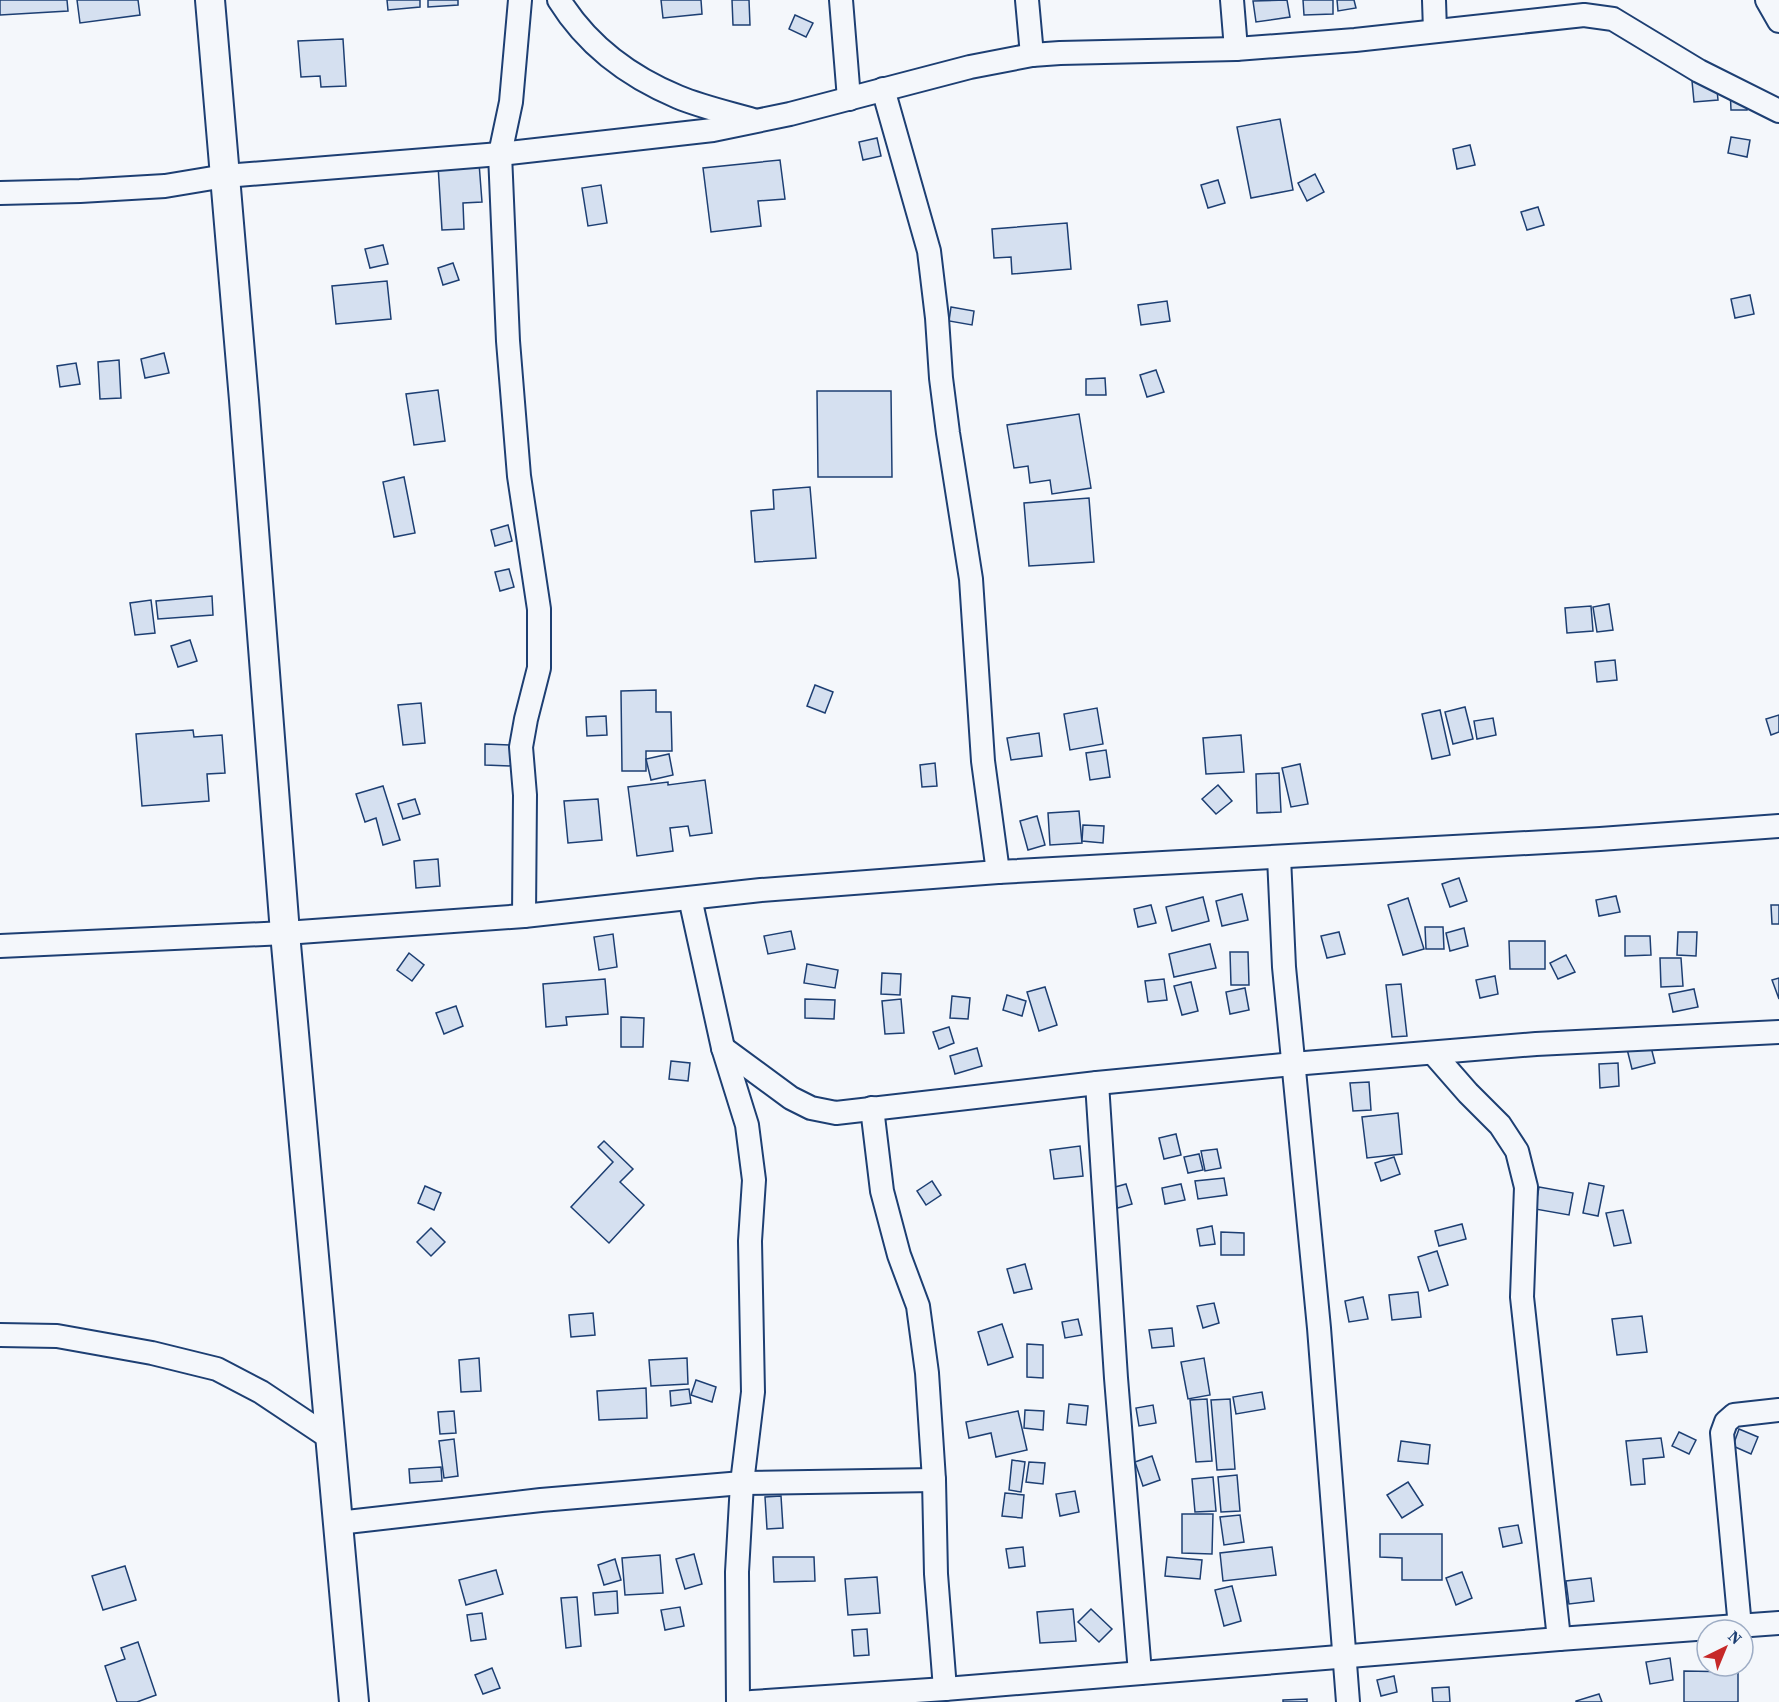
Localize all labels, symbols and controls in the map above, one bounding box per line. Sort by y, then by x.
north arrow [1695,1618,1755,1678]
text: N [1723,1625,1747,1649]

